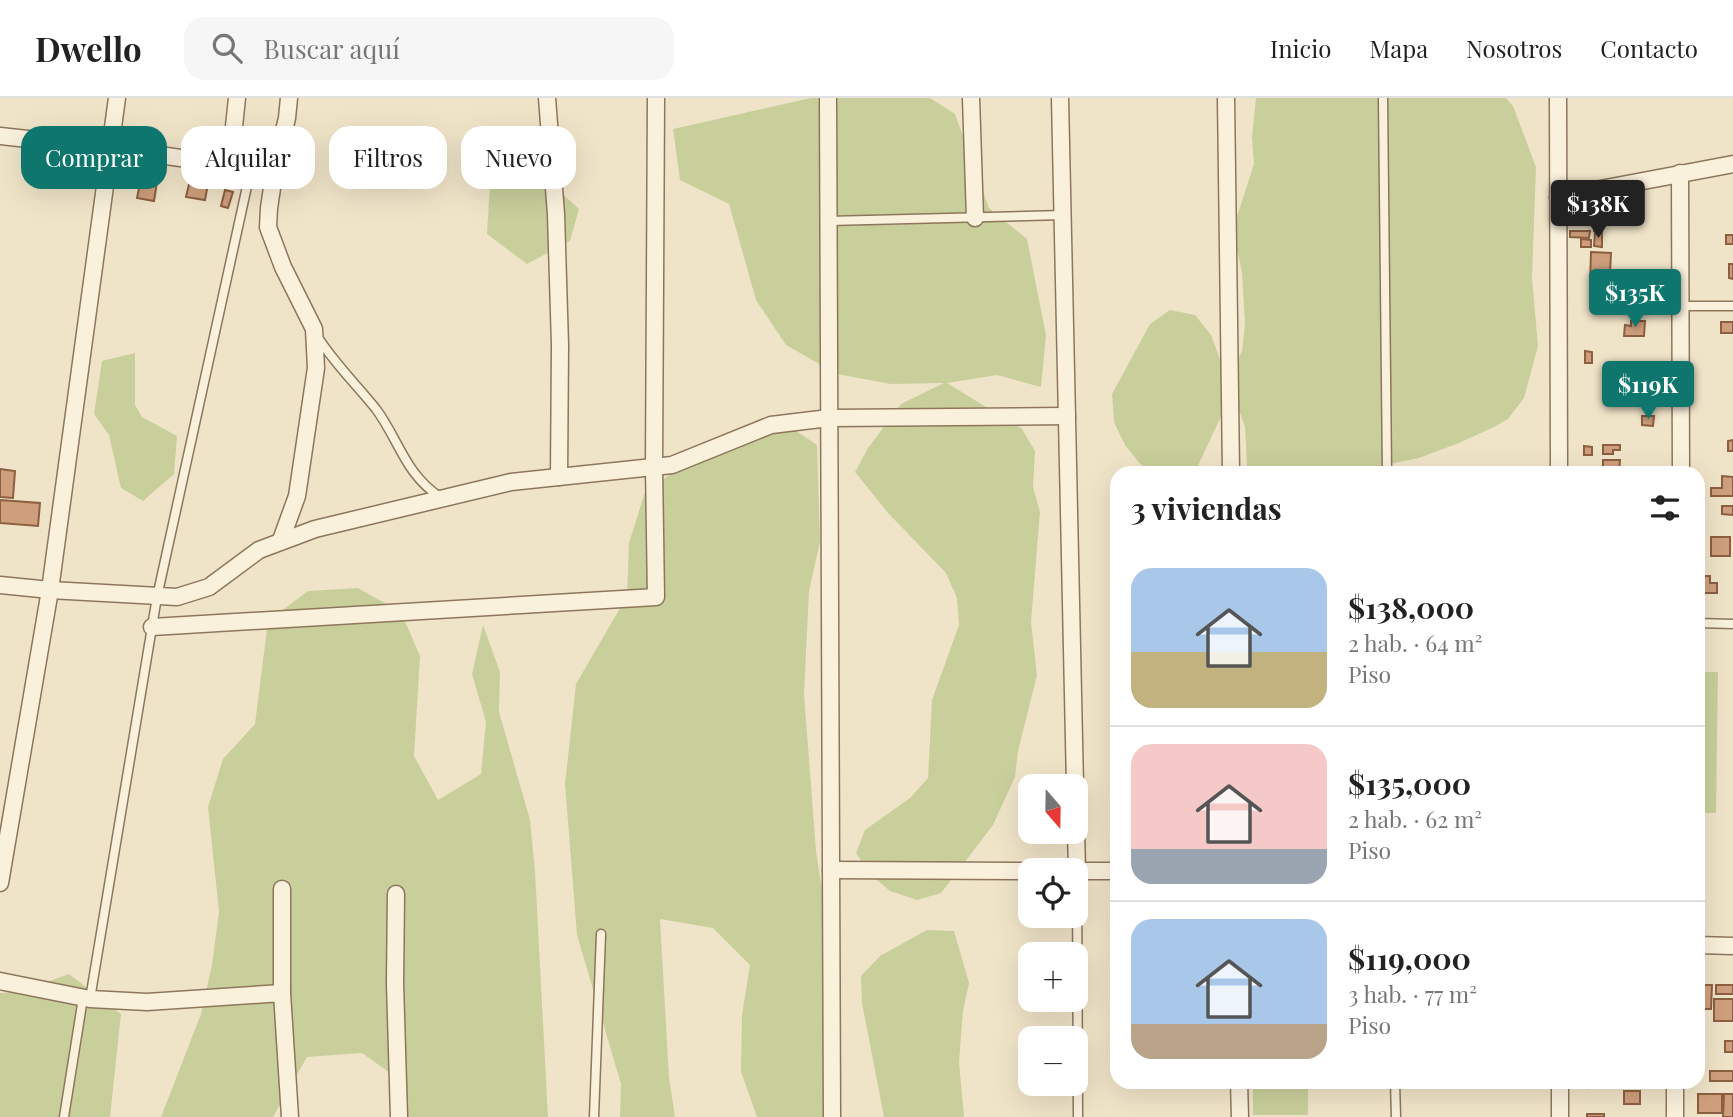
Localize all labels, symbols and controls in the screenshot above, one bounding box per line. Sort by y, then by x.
search box [184,17,674,80]
text: Dwello [35,26,142,70]
icon: search [208,29,246,67]
text: Buscar aquí [264,31,400,66]
text: Inicio [1270,32,1331,64]
text: Mapa [1369,32,1428,64]
text: Nosotros [1466,32,1562,64]
text: Contacto [1600,32,1698,64]
chip: Comprar [21,126,167,189]
chip: Alquilar [181,126,315,189]
chip: Filtros [329,126,447,189]
chip: Nuevo [461,126,576,189]
pin: $138K [1549,180,1647,240]
text: $138K [1567,187,1629,218]
pin: $135K [1586,270,1684,329]
text: $135K [1605,276,1665,307]
pin: $119K [1599,362,1697,421]
text: $119K [1618,368,1678,399]
text: 3 viviendas [1131,488,1282,528]
icon: filters [1646,489,1684,527]
text: $138,000 [1348,587,1474,627]
icon: home [1187,596,1271,680]
text: 2 hab. · 64 m² [1348,627,1482,658]
text: Piso [1348,658,1391,689]
text: $135,000 [1348,763,1471,803]
icon: home [1187,772,1271,856]
north arrow [1018,774,1088,844]
map controls [1018,774,1088,1096]
text: 2 hab. · 62 m² [1348,803,1482,834]
text: Piso [1348,834,1391,865]
button: locate [1018,858,1088,928]
text: $119,000 [1348,938,1471,978]
button: + [1018,942,1088,1012]
icon: home [1187,947,1271,1031]
text: 3 hab. · 77 m² [1348,978,1477,1009]
text: Piso [1348,1009,1391,1040]
button: − [1018,1026,1088,1096]

